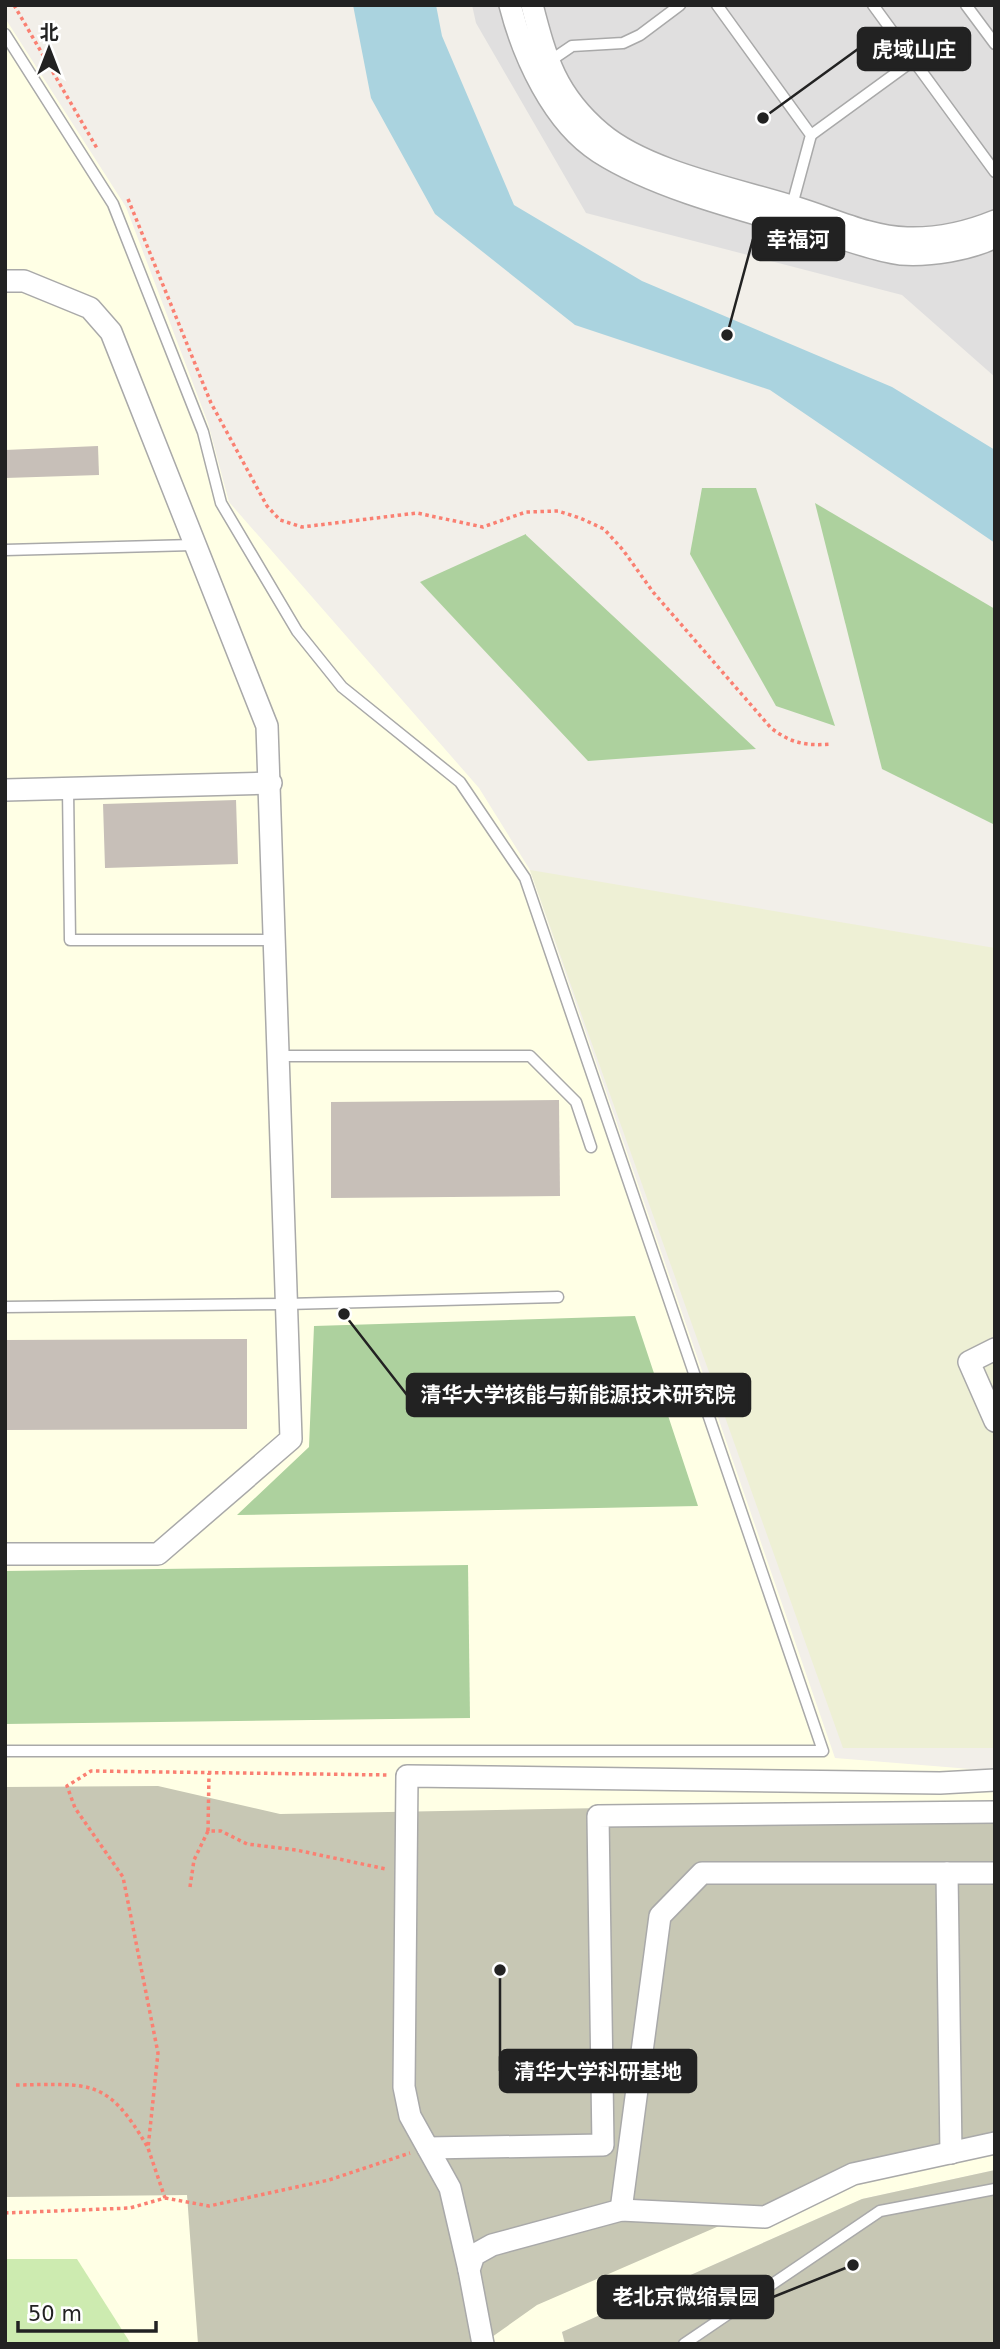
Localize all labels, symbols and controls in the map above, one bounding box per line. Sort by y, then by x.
north arrow [14,14,84,84]
text: 北 [39,21,59,43]
callout: 虎域山庄 [858,28,970,70]
text: 虎域山庄 [872,38,956,62]
callout: 幸福河 [753,218,844,260]
text: 幸福河 [767,228,830,252]
callout: 清华大学核能与新能源技术研究院 [407,1374,750,1416]
text: 清华大学核能与新能源技术研究院 [421,1383,736,1407]
callout: 清华大学科研基地 [500,2050,696,2092]
text: 清华大学科研基地 [514,2060,682,2084]
callout: 老北京微缩景园 [598,2276,773,2318]
text: 老北京微缩景园 [613,2285,760,2309]
scale bar [18,2290,156,2334]
text: 50 m [28,2302,82,2326]

